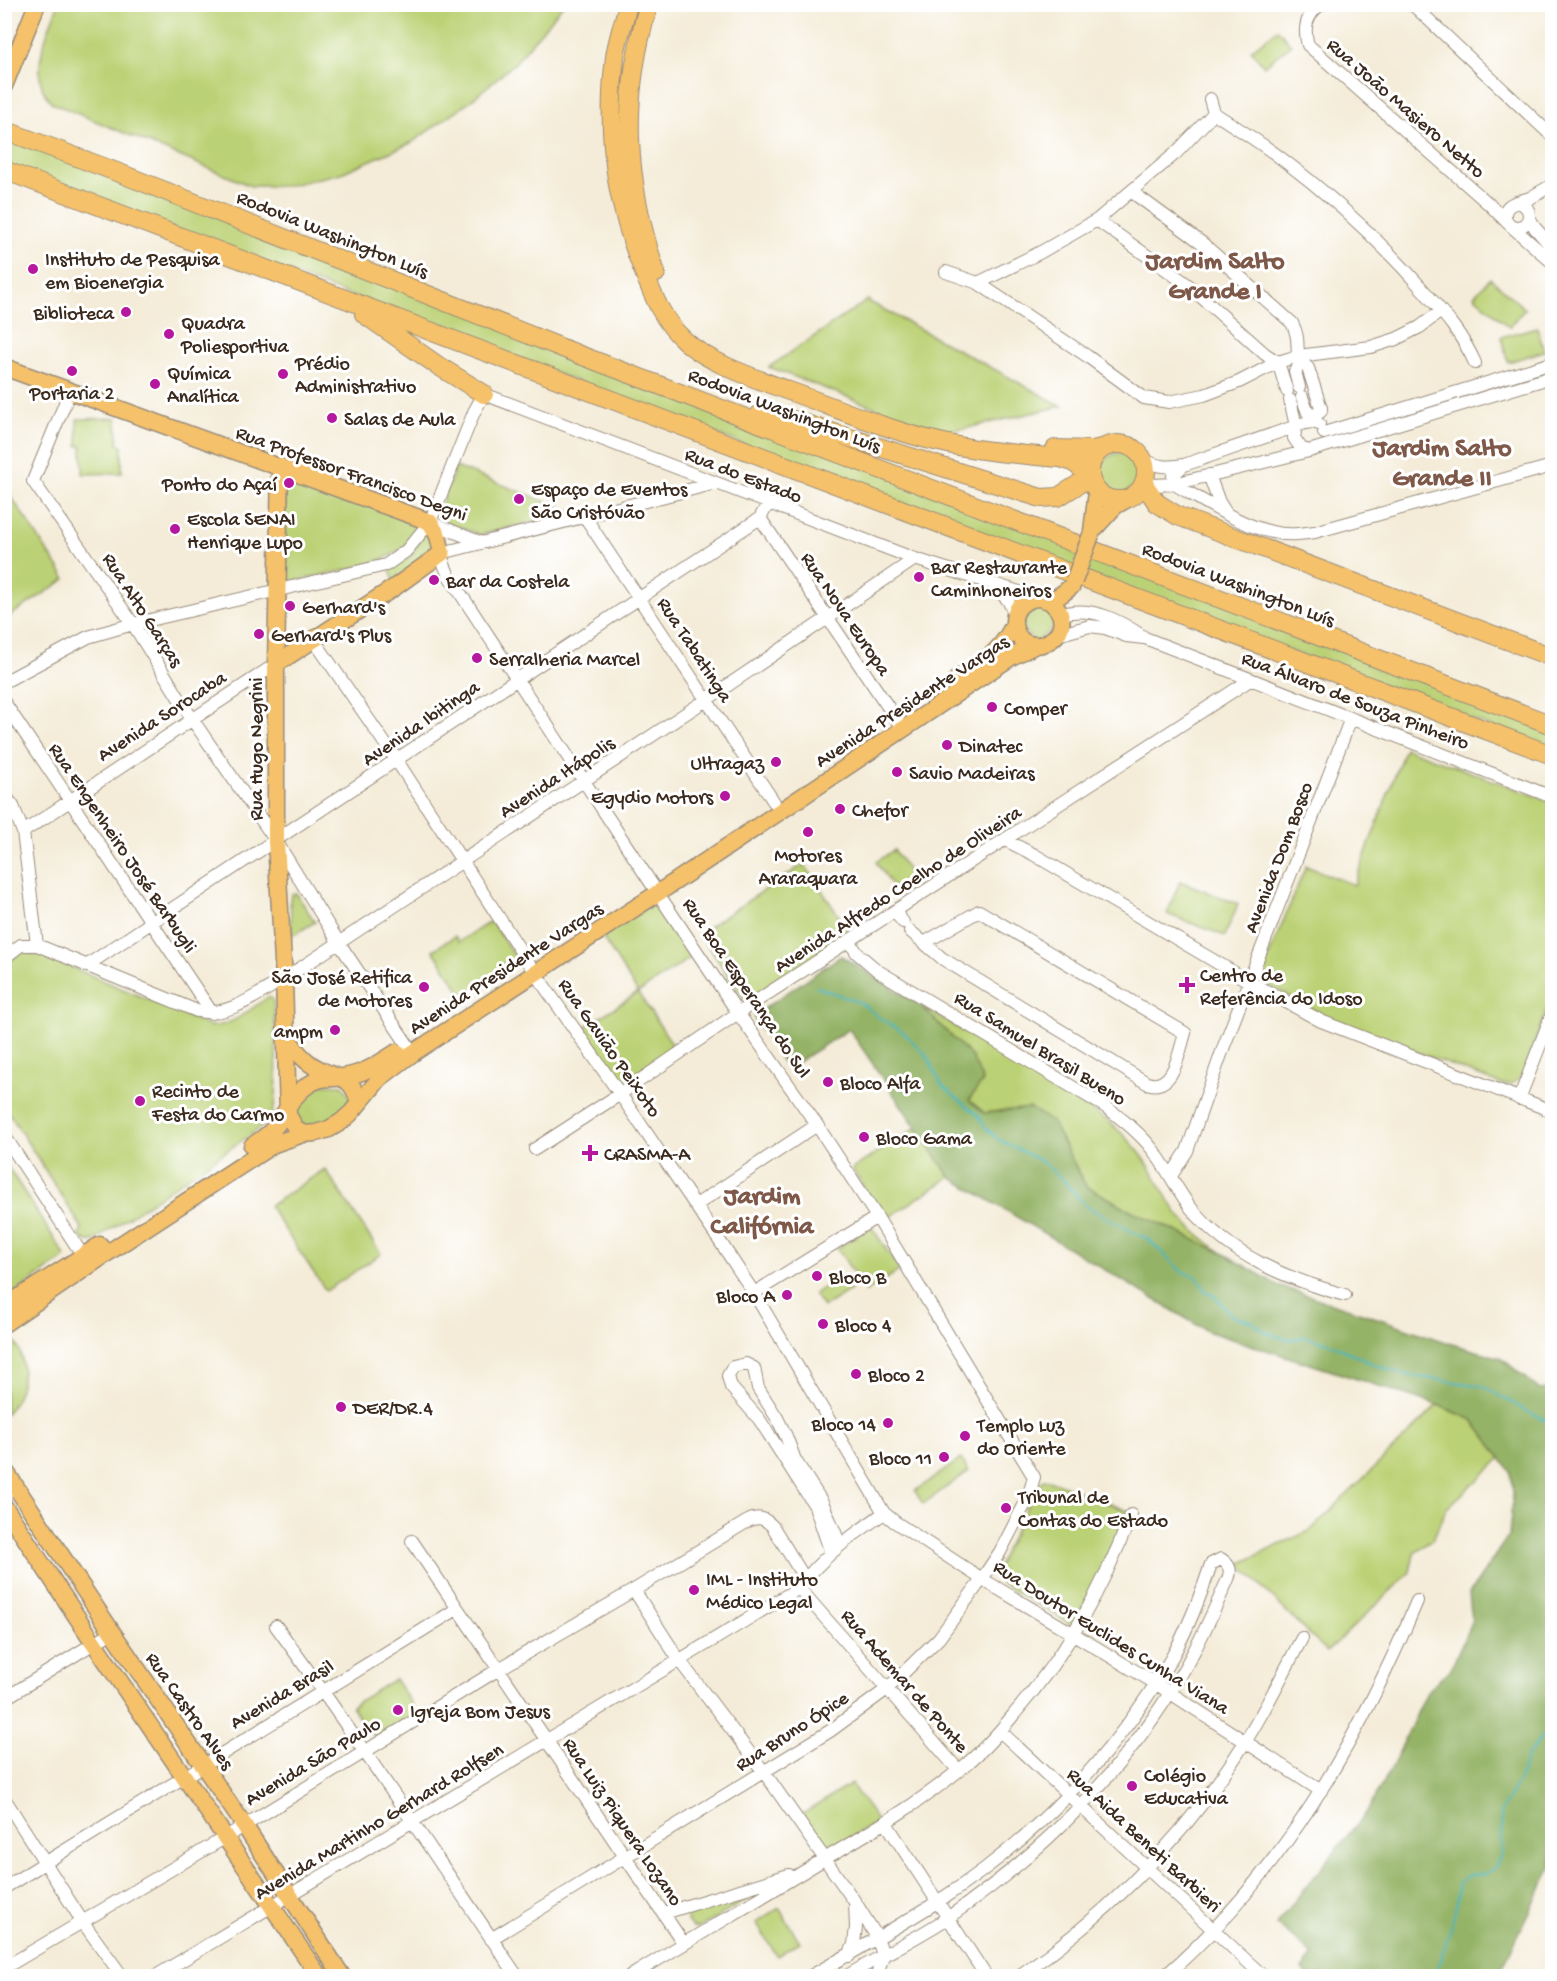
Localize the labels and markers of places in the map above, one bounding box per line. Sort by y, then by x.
place label: Instituto de Pesquisa em Bioenergia [45,250,221,296]
marker: Instituto de Pesquisa em Bioenergia [26,262,40,276]
place label: Biblioteca [32,304,115,327]
marker: Biblioteca [119,305,133,319]
place label: Quadra Poliesportiva [180,314,289,360]
marker: Quadra Poliesportiva [162,327,176,341]
place label: Prédio Administrativo [294,354,416,400]
marker: Portaria 2 [65,364,79,378]
place label: Química Analítica [167,364,239,410]
marker: Prédio Administrativo [276,367,290,381]
marker: Química Analítica [148,377,162,391]
place label: Portaria 2 [29,384,115,407]
place label: Salas de Aula [344,410,456,433]
marker: Salas de Aula [325,411,339,425]
place label: Ponto do Açaí [161,475,278,498]
marker: Ponto do Açaí [282,476,296,490]
place label: Espaço de Eventos São Cristóvão [531,480,688,526]
marker: Espaço de Eventos São Cristóvão [512,492,526,506]
place label: Escola SENAI Henrique Lupo [187,510,303,556]
marker: Escola SENAI Henrique Lupo [168,522,182,536]
place label: Bar Restaurante Caminhoneiros [930,558,1068,604]
marker: Bar Restaurante Caminhoneiros [912,570,926,584]
place label: Bar da Costela [445,572,570,595]
marker: Bar da Costela [427,573,441,587]
place label: Gerhard's [302,598,386,621]
marker: Gerhard's [283,599,297,613]
place label: Gerhard's Plus [271,626,392,649]
marker: Gerhard's Plus [252,627,266,641]
place label: Serralheria Marcel [489,650,640,673]
marker: Serralheria Marcel [470,651,484,665]
place label: Comper [1004,699,1069,722]
marker: Comper [985,700,999,714]
place label: Dinatec [957,737,1023,760]
marker: Dinatec [940,738,954,752]
place label: Ultragaz [690,754,765,777]
marker: Ultragaz [769,755,783,769]
place label: Savio Madeiras [909,764,1035,787]
marker: Savio Madeiras [890,765,904,779]
place label: Egydio Motors [591,788,714,811]
marker: Egydio Motors [718,789,732,803]
place label: Chefor [852,801,909,824]
marker: Chefor [833,802,847,816]
marker: Motores Araraquara [801,825,815,839]
place label: Motores Araraquara [759,846,858,892]
place label: Centro de Referência do Idoso [1200,966,1363,1012]
place label: São José Retifica de Motores [271,968,413,1014]
marker: Centro de Referência do Idoso [1178,976,1196,994]
marker: São José Retifica de Motores [417,980,431,994]
place label: ampm [274,1022,323,1045]
marker: ampm [328,1023,342,1037]
place label: Bloco Alfa [839,1074,921,1097]
marker: Bloco Alfa [821,1075,835,1089]
place label: Recinto de Festa do Carmo [151,1082,284,1128]
marker: Recinto de Festa do Carmo [133,1094,147,1108]
place label: Bloco Gama [875,1129,973,1152]
marker: Bloco Gama [857,1130,871,1144]
marker: CRASMA-A [581,1144,599,1162]
place label: CRASMA-A [604,1145,691,1168]
place label: Bloco B [828,1268,887,1291]
marker: Bloco B [810,1269,824,1283]
place label: Bloco A [715,1287,776,1310]
marker: Bloco A [780,1288,794,1302]
place label: Bloco 4 [834,1316,892,1339]
marker: Bloco 4 [816,1317,830,1331]
place label: Bloco 2 [867,1366,925,1389]
marker: Bloco 2 [849,1367,863,1381]
place label: DER/DR.4 [351,1399,434,1422]
marker: DER/DR.4 [334,1400,348,1414]
place label: Bloco 14 [811,1415,877,1438]
marker: Bloco 14 [881,1416,895,1430]
place label: Templo Luz do Oriente [976,1416,1066,1462]
marker: Templo Luz do Oriente [958,1429,972,1443]
place label: Bloco 11 [868,1449,932,1472]
marker: Bloco 11 [937,1450,951,1464]
place label: Tribunal de Contas do Estado [1017,1488,1168,1534]
marker: Tribunal de Contas do Estado [999,1501,1013,1515]
place label: IML - Instituto Médico Legal [706,1570,818,1616]
marker: IML - Instituto Médico Legal [687,1583,701,1597]
place label: Igreja Bom Jesus [410,1702,550,1725]
marker: Igreja Bom Jesus [391,1703,405,1717]
place label: Colégio Educativa [1144,1766,1229,1812]
marker: Colégio Educativa [1125,1779,1139,1793]

